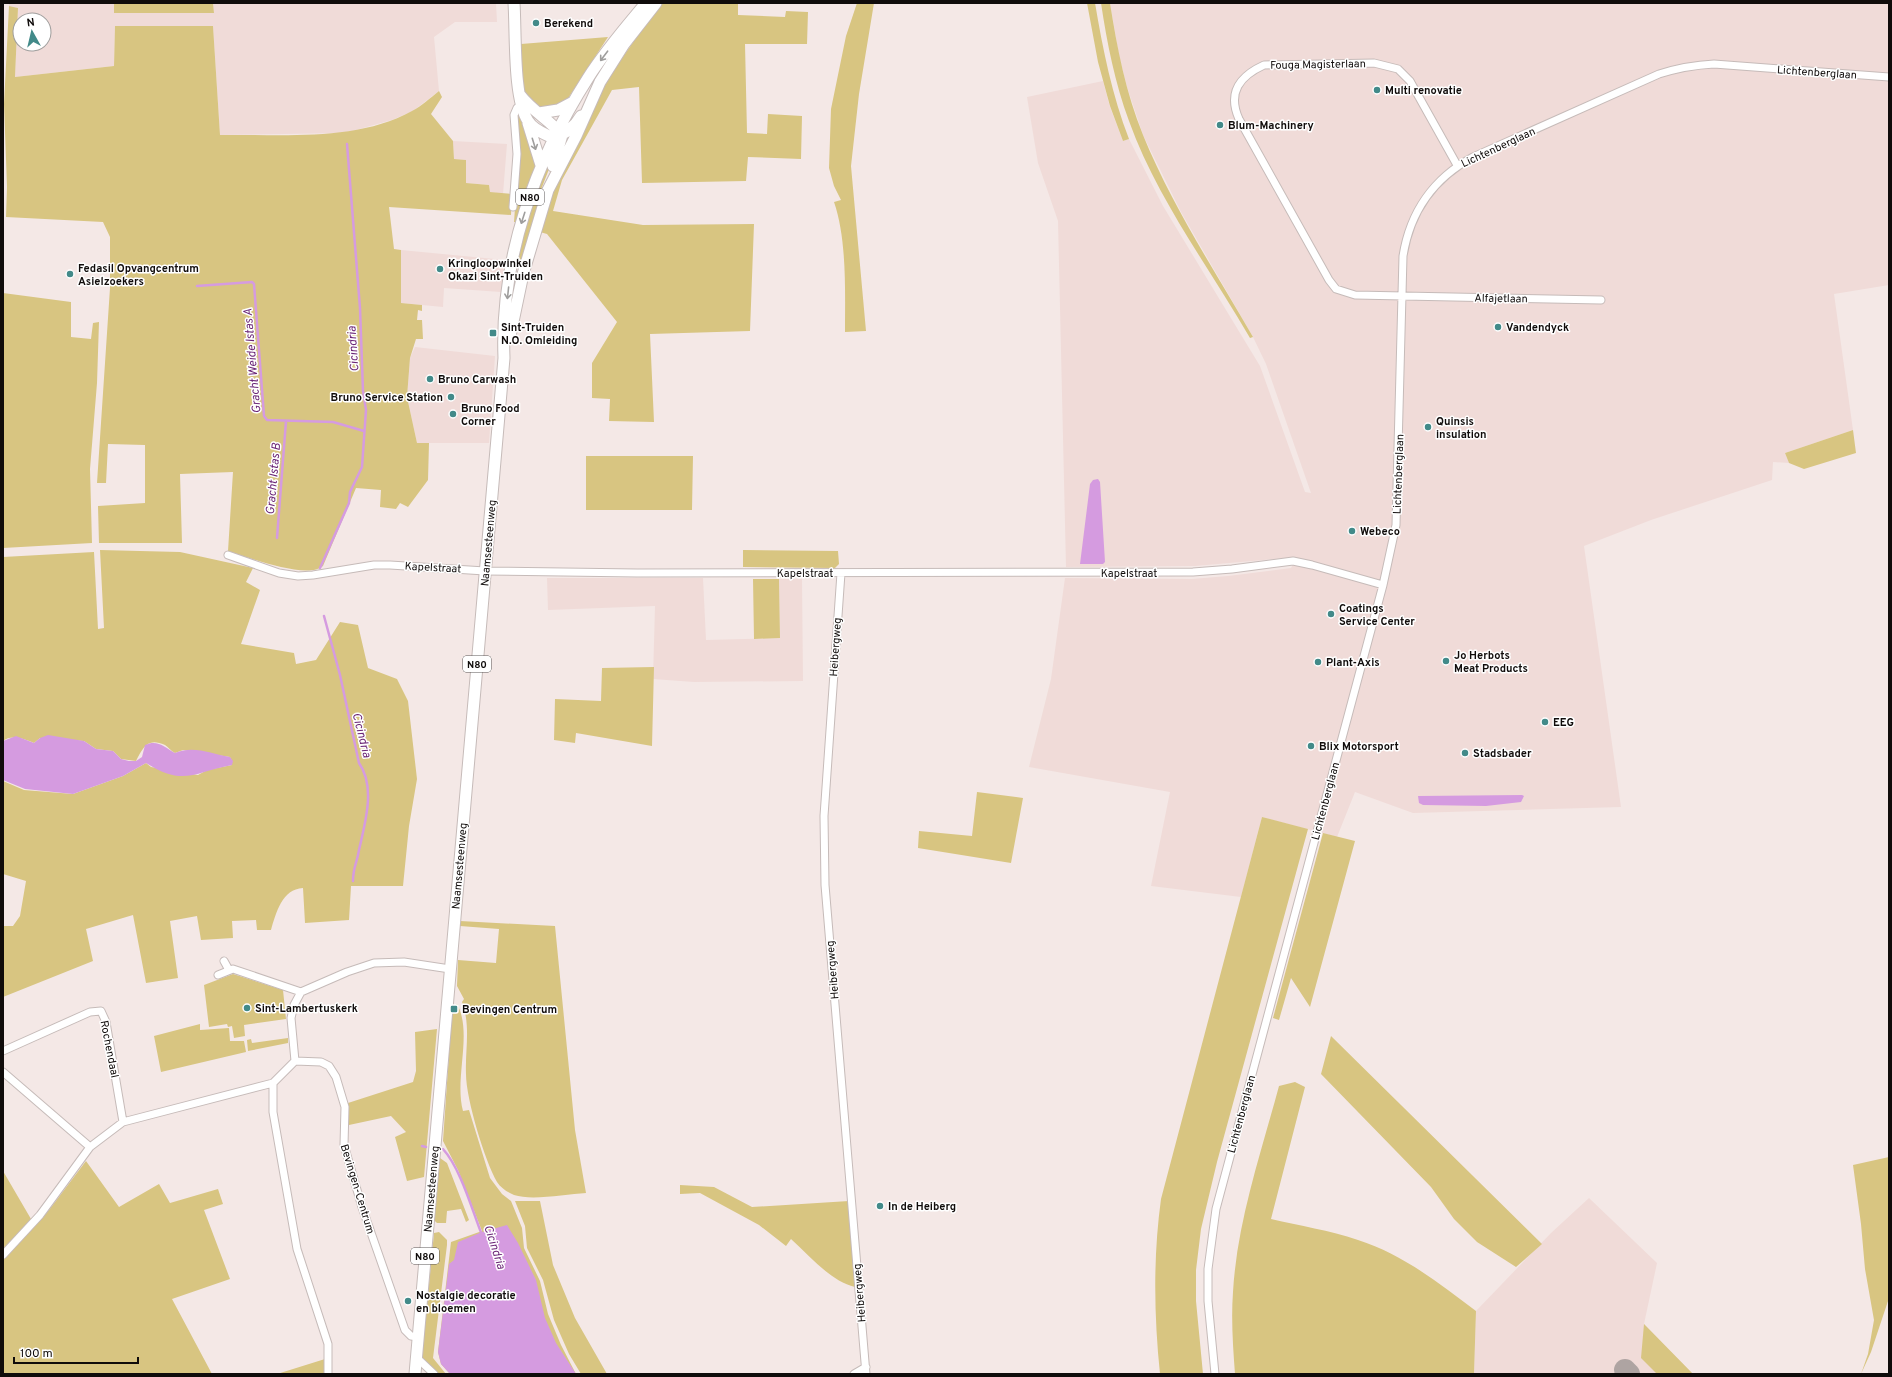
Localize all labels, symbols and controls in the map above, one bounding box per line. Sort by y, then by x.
north arrow [12,12,52,52]
text: N [26,16,36,31]
place label: Berekend [544,17,593,31]
marker: Berekend [531,18,541,28]
one-way arrow [600,50,608,61]
street label: Fouga Magisterlaan [1270,57,1366,73]
street label: Lichtenberglaan [1776,63,1857,83]
place label: Multi renovatie [1385,84,1462,98]
marker: Multi renovatie [1372,85,1382,95]
place label: Blum-Machinery [1228,119,1314,133]
marker: Blum-Machinery [1215,120,1225,130]
street label: Lichtenberglaan [1459,125,1538,171]
one-way arrow [531,138,539,150]
road number: N80 [516,189,544,205]
one-way arrow [519,212,526,225]
place label: Kringloopwinkel Okazi Sint-Truiden [448,257,543,284]
place label: Fedasil Opvangcentrum Asielzoekers [78,262,199,289]
marker: Kringloopwinkel Okazi Sint-Truiden [435,264,445,274]
marker: Fedasil Opvangcentrum Asielzoekers [65,269,75,279]
one-way arrow [504,286,511,299]
street label: Alfajetlaan [1474,292,1528,306]
water label: Gracht Weide Istas A [240,308,266,414]
place label: Sint-Truiden N.O. Omleiding [501,321,577,348]
place label: Vandendyck [1506,321,1569,335]
marker: Vandendyck [1493,322,1503,332]
water label: Cicindria [344,325,364,372]
marker: Sint-Truiden N.O. Omleiding [488,328,498,338]
place label: Bruno Carwash [438,373,516,387]
marker: Bruno Carwash [425,374,435,384]
place label: Bruno Service Station [331,391,443,405]
marker: Bruno Service Station [446,392,456,402]
place label: Bruno Food Corner [461,402,520,429]
marker: Bruno Food Corner [448,409,458,419]
place label: Quinsis insulation [1436,415,1486,442]
marker: Quinsis insulation [1423,422,1433,432]
street label: Lichtenberglaan [1391,434,1407,514]
water label: Gracht Istas B [263,442,285,516]
street label: Naamsesteenweg [478,499,500,587]
place label: Webeco [1360,525,1400,539]
marker: Webeco [1347,526,1357,536]
street label: Kapelstraat [404,560,462,576]
street label: Kapelstraat [777,567,833,581]
street label: Kapelstraat [1101,567,1157,581]
place label: Coatings Service Center [1339,602,1415,629]
marker: Coatings Service Center [1326,609,1336,619]
street label: Heibergweg [827,617,845,677]
place label: Jo Herbots Meat Products [1454,649,1528,676]
road number: N80 [463,656,491,672]
place label: Plant-Axis [1326,656,1380,670]
marker: Jo Herbots Meat Products [1441,656,1451,666]
marker: Plant-Axis [1313,657,1323,667]
water label: Cicindria [348,711,375,760]
place label: EEG [1553,716,1574,730]
marker: EEG [1540,717,1550,727]
place label: Blix Motorsport [1319,740,1399,754]
marker: Blix Motorsport [1306,741,1316,751]
place label: Stadsbader [1473,747,1532,761]
marker: Stadsbader [1460,748,1470,758]
street label: Lichtenberglaan [1309,761,1343,842]
street label: Naamsesteenweg [449,822,471,910]
street label: Heibergweg [823,940,843,1000]
place label: Sint-Lambertuskerk [255,1002,358,1016]
marker: Sint-Lambertuskerk [242,1003,252,1013]
place label: Bevingen Centrum [462,1003,557,1017]
marker: Bevingen Centrum [449,1004,459,1014]
street label: Rochendaal [97,1019,121,1079]
street label: Lichtenberglaan [1225,1074,1259,1155]
street label: Bevingen-Centrum [337,1143,377,1236]
street label: Naamsesteenweg [421,1145,443,1233]
place label: In de Heiberg [888,1200,956,1214]
marker: In de Heiberg [875,1201,885,1211]
water label: Cicindria [479,1223,509,1272]
road number: N80 [411,1248,439,1264]
street label: Heibergweg [850,1263,870,1323]
place label: Nostalgie decoratie en bloemen [416,1289,516,1316]
marker: Nostalgie decoratie en bloemen [403,1296,413,1306]
scale bar [14,1339,138,1365]
text: 100 m [20,1346,53,1362]

